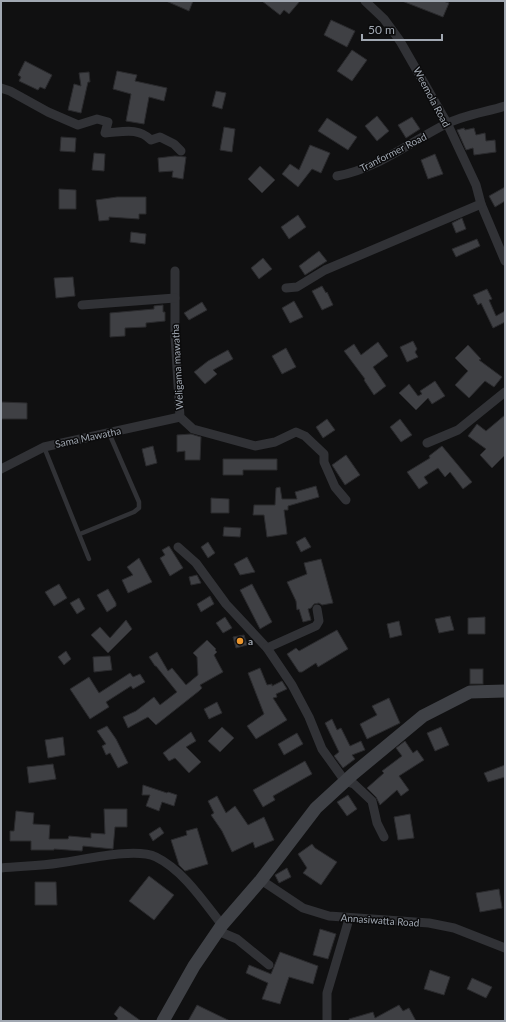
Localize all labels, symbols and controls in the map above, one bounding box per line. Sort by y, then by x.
scale bar [362,16,442,42]
text: 50 m [368,22,395,37]
street label: Weemola Road [411,65,453,129]
street label: Tranformer Road [358,130,428,174]
street label: Weligama mawatha [169,324,185,410]
street label: Sama Mawatha [54,424,122,450]
place label: a [248,635,253,647]
marker: a [235,636,245,646]
street label: Annasiwatta Road [340,911,420,929]

